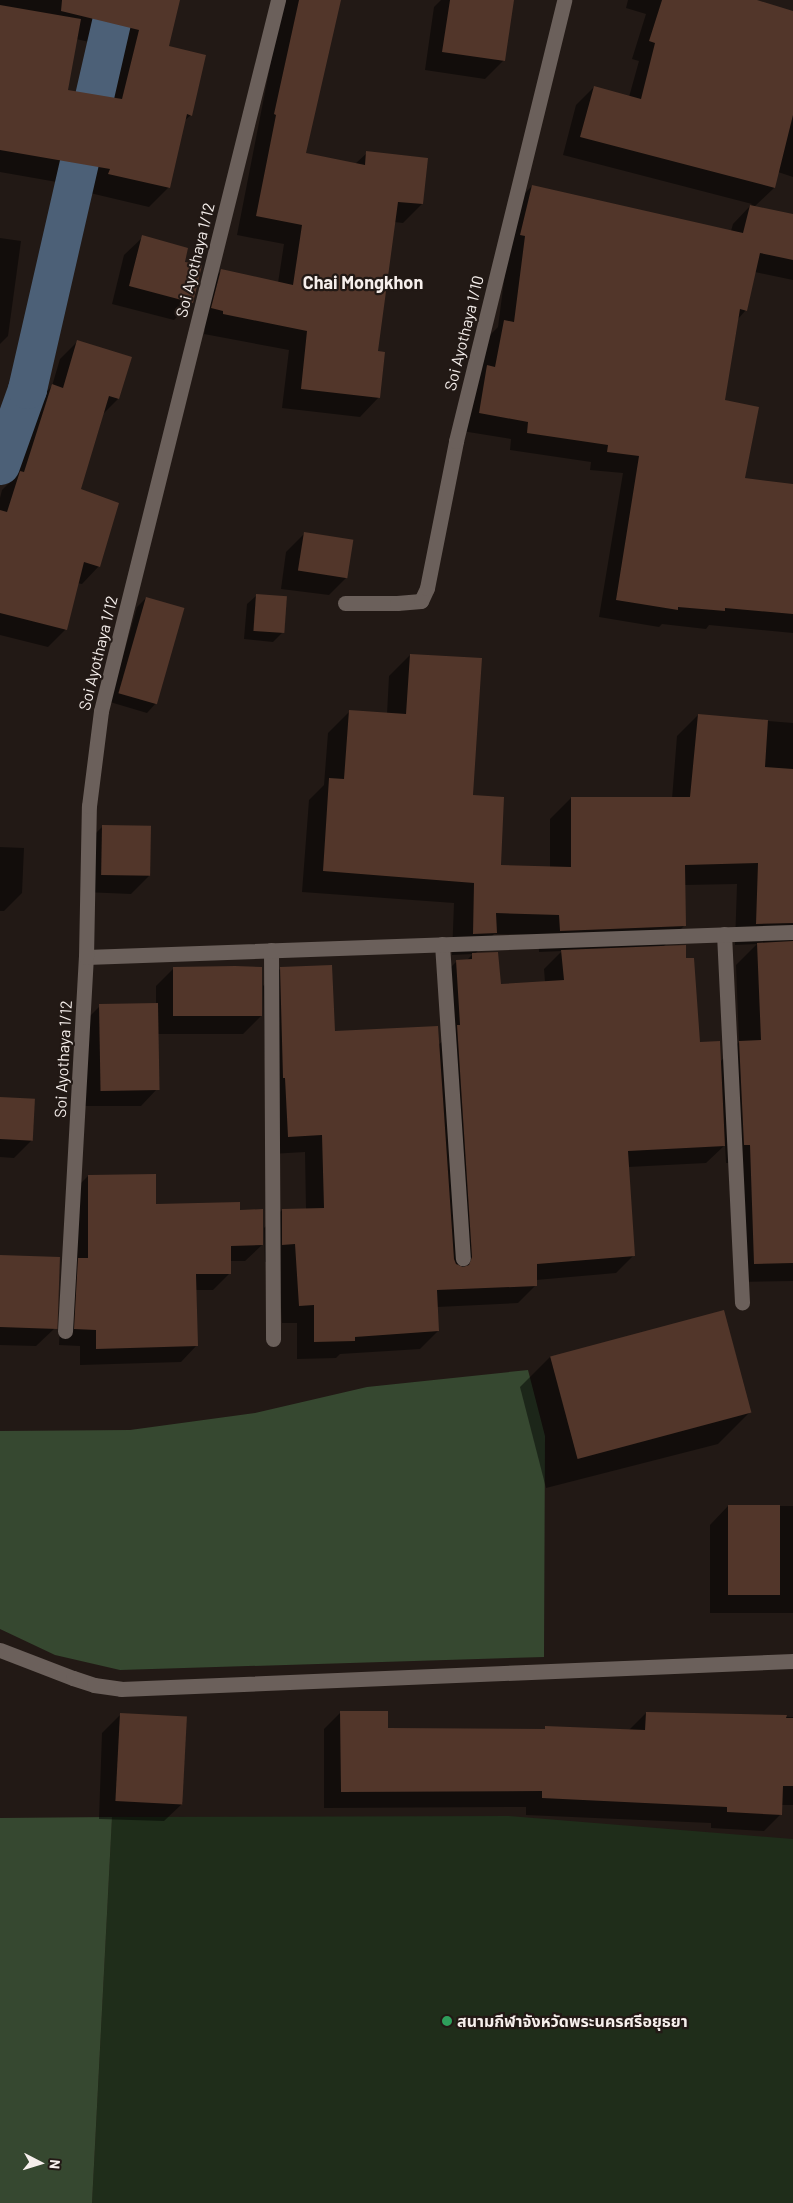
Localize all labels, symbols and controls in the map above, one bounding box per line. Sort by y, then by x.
street label: Soi Ayothaya 1/12 [171,201,219,319]
district label: Chai Mongkhon [303,271,423,293]
street label: Soi Ayothaya 1/10 [440,273,488,393]
street label: Soi Ayothaya 1/12 [74,594,122,712]
street label: Soi Ayothaya 1/12 [50,1000,76,1118]
place label: สนามกีฬาจังหวัดพระนครศรีอยุธยา [457,2011,688,2031]
marker: สนามกีฬาจังหวัดพระนครศรีอยุธยา [441,2015,453,2027]
north arrow [15,2138,65,2188]
text: N [47,2159,64,2170]

